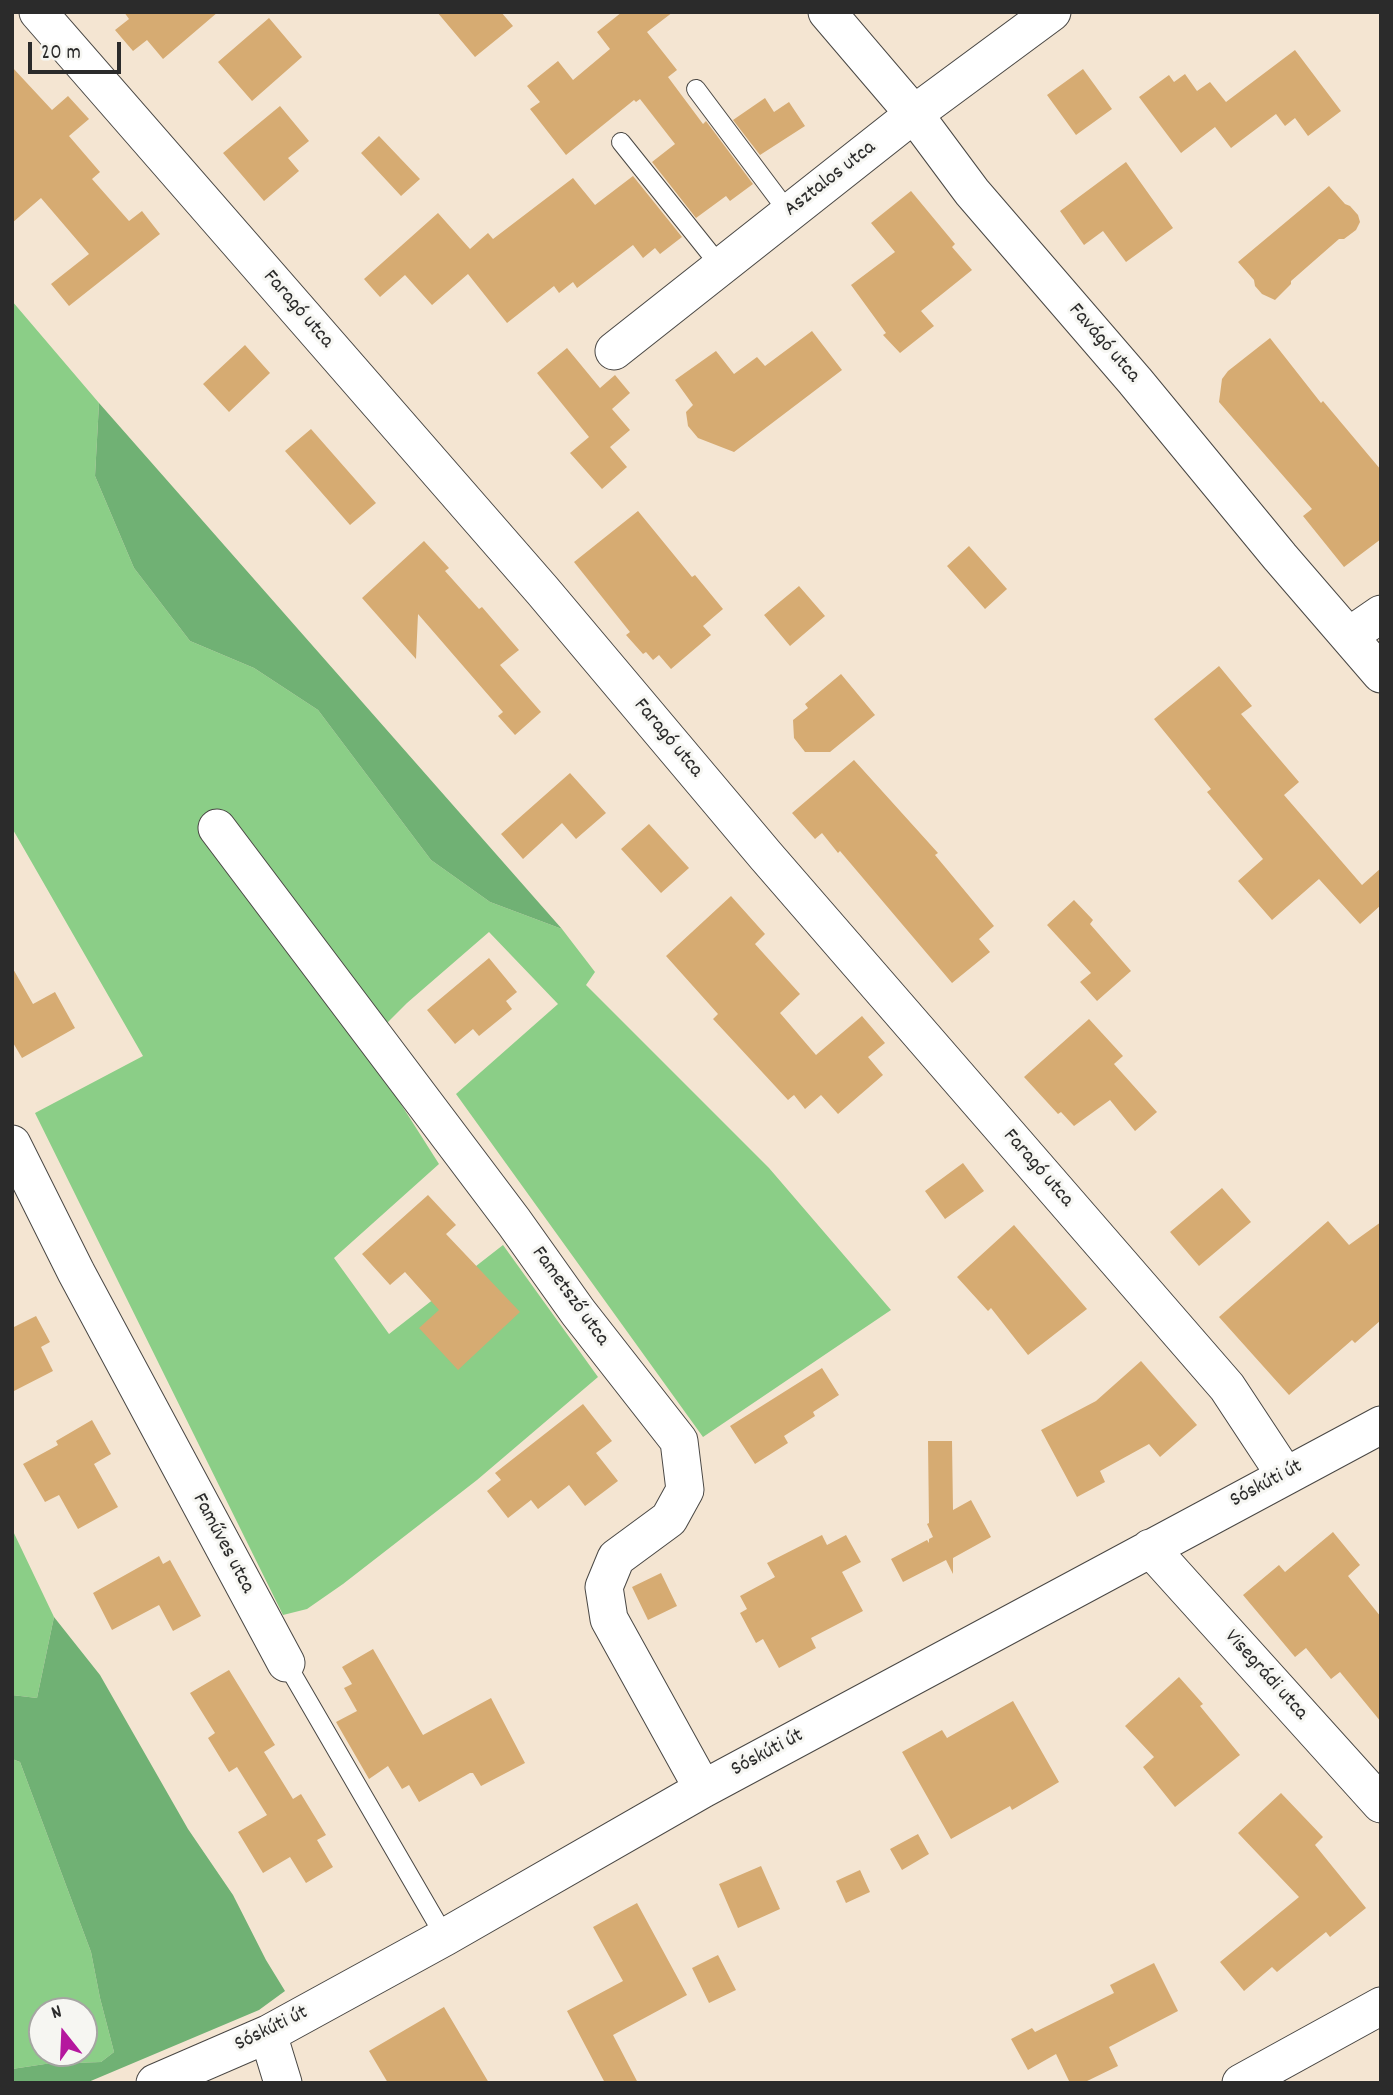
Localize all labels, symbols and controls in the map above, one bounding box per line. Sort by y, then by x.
scale bar [32,28,124,72]
text: 20 m [41,39,81,69]
street label: Asztalos utca [780,137,882,223]
street label: Faragó utca [256,266,338,354]
street label: Favágó utca [1062,299,1144,389]
street label: Faragó utca [627,694,707,784]
street label: Faragó utca [996,1125,1078,1213]
street label: Fametsző utca [525,1242,613,1352]
street label: Sóskúti út [1227,1455,1307,1515]
street label: Faműves utca [185,1490,259,1598]
street label: Visegrádi utca [1218,1626,1312,1726]
street label: Sóskúti út [728,1724,808,1784]
north arrow [28,1997,98,2067]
text: N [48,1999,66,2028]
street label: Sóskúti út [231,2002,313,2058]

